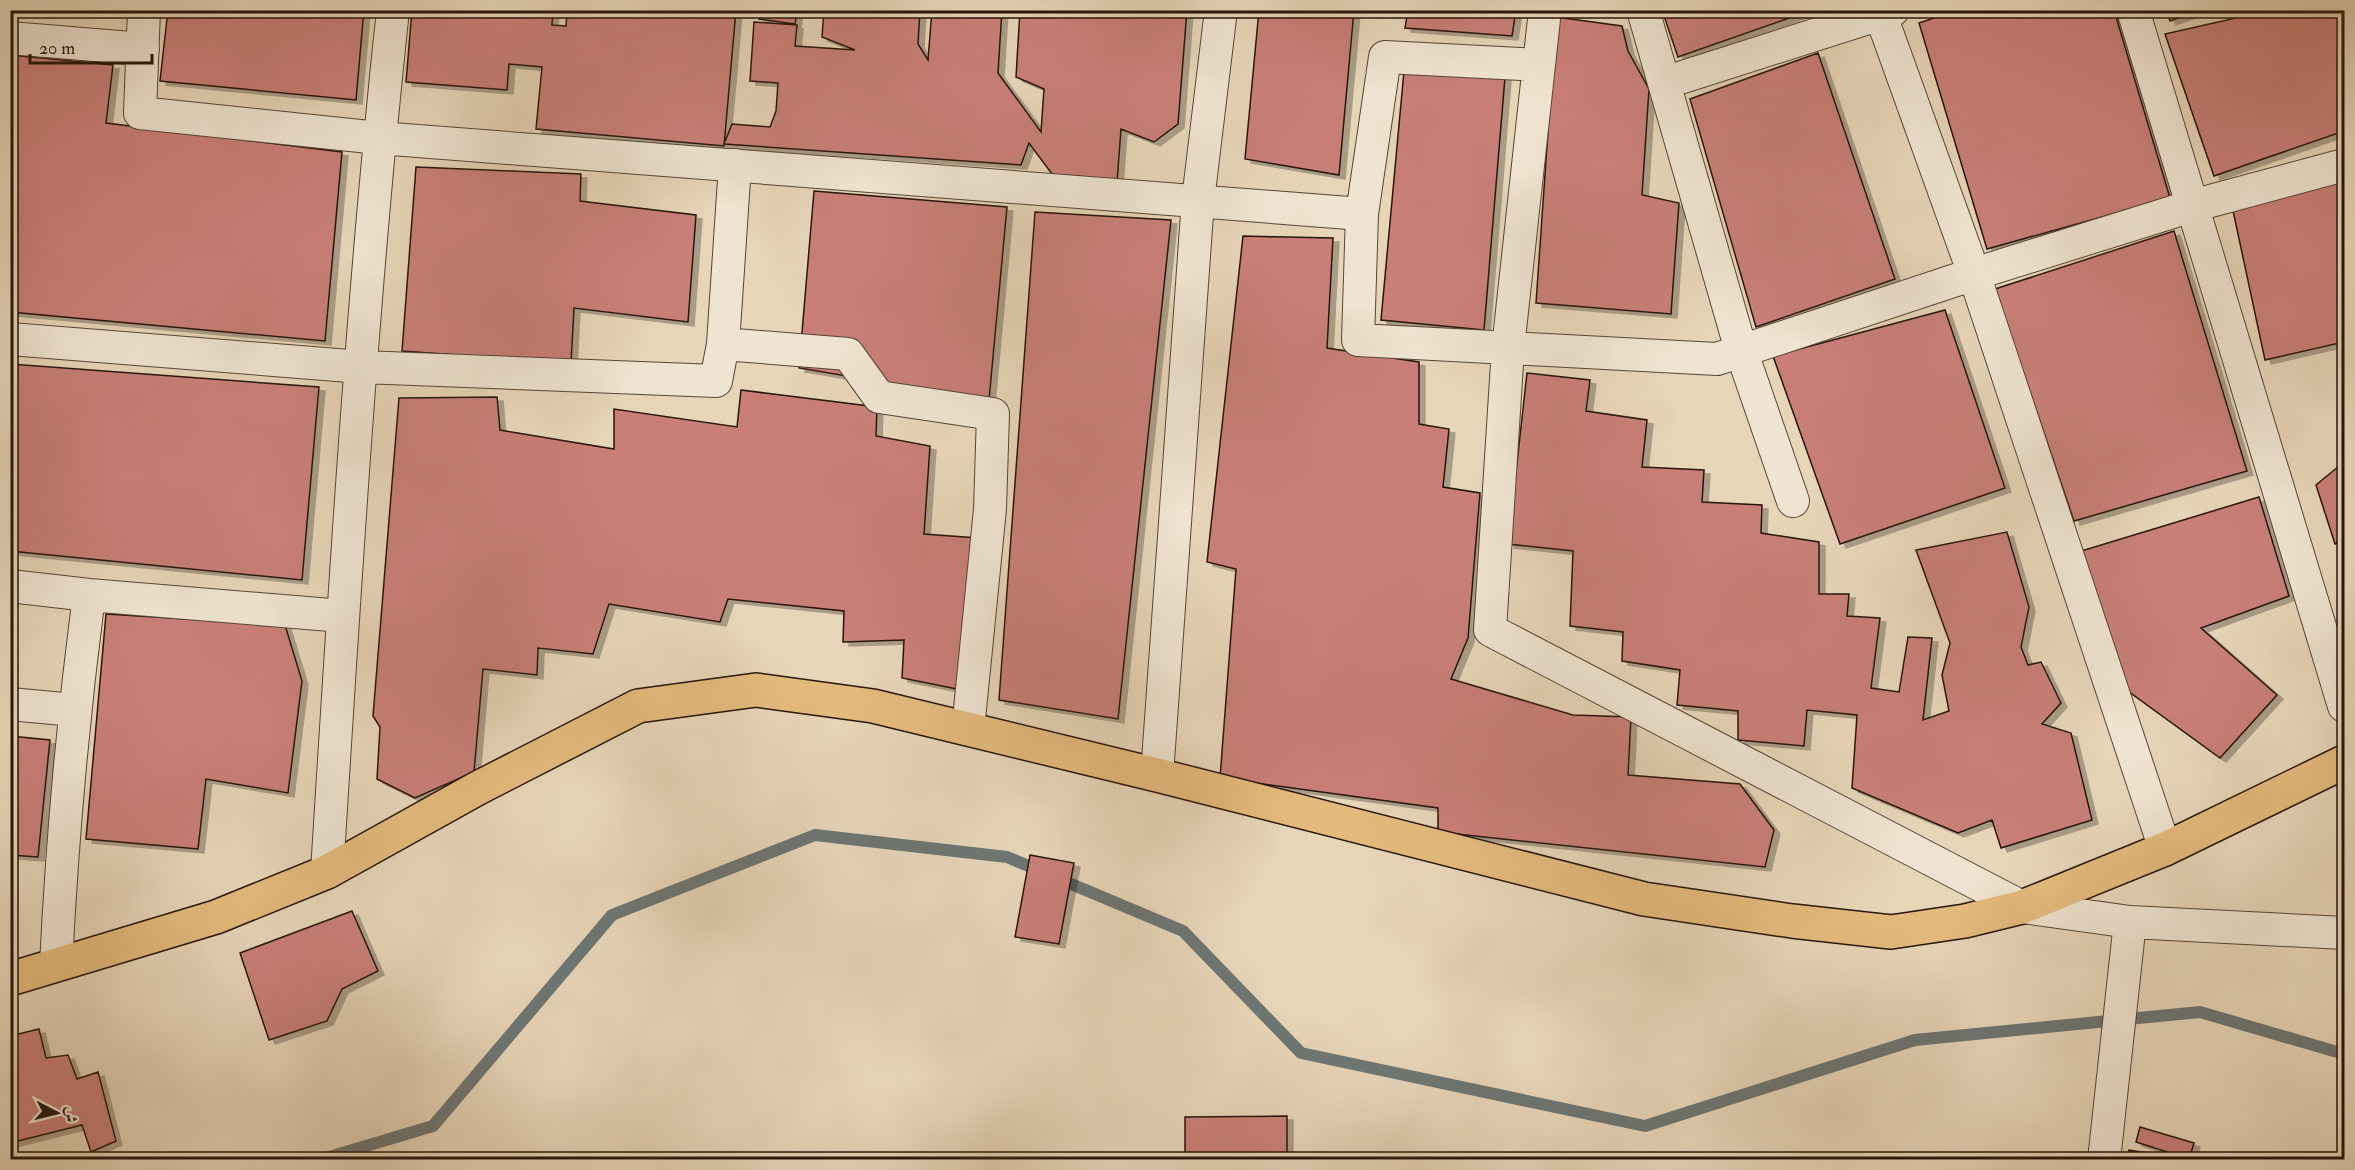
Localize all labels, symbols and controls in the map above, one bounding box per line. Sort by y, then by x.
scale bar [30,27,152,65]
text: 20 m [39,37,75,60]
north arrow [27,1083,87,1143]
text: ش [60,1106,82,1124]

